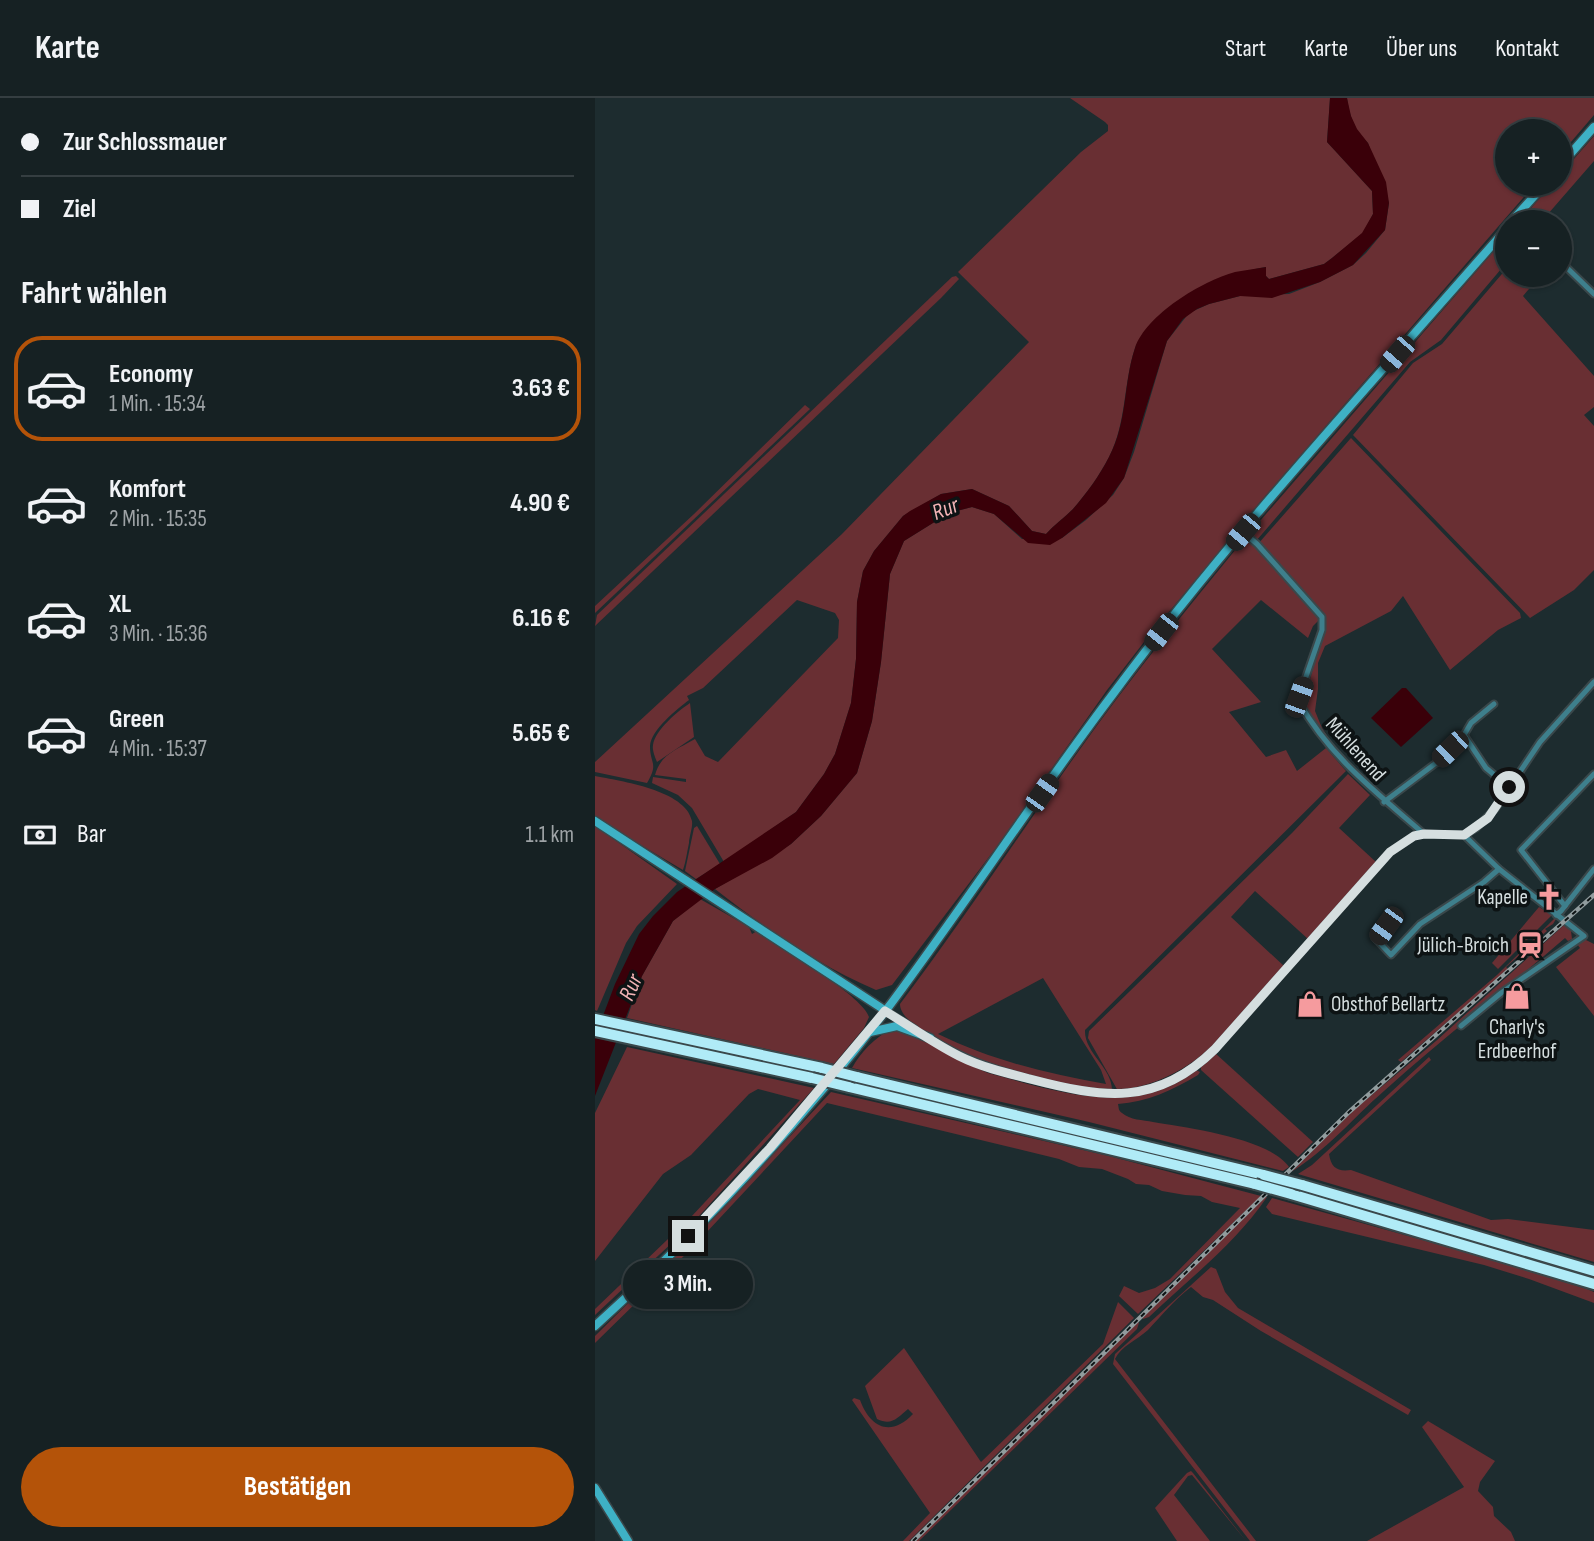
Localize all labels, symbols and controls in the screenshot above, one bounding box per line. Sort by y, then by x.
text: Karte [35,28,100,68]
text: Start [1225,34,1266,63]
text: Karte [1304,34,1348,63]
text: Über uns [1386,34,1457,63]
text: Kontakt [1495,34,1559,63]
map controls [1495,119,1572,287]
button: + [1495,119,1572,196]
text: Zur Schlossmauer [63,127,227,158]
text: Ziel [63,194,96,225]
button: − [1495,210,1572,287]
text: Fahrt wählen [21,274,167,313]
car [1376,331,1419,377]
icon: car [25,357,88,420]
text: Economy [109,359,193,390]
text: 3.63 € [512,373,570,404]
text: 1 Min. · 15:34 [109,390,206,418]
icon: car [25,472,88,535]
text: Komfort [109,474,186,505]
text: 4.90 € [510,488,570,519]
water label: Rur [928,490,964,527]
text: 2 Min. · 15:35 [109,505,207,533]
car [1222,509,1265,555]
icon: car [25,587,88,650]
text: XL [109,589,131,620]
text: 6.16 € [512,603,570,634]
car [1140,609,1183,655]
text: 3 Min. · 15:36 [109,620,208,648]
car [1282,674,1317,720]
icon: car [25,702,88,765]
text: Green [109,704,164,735]
street label: Mühlenend [1320,712,1391,787]
text: 5.65 € [512,718,570,749]
car [1428,727,1473,771]
text: 4 Min. · 15:37 [109,735,207,763]
car [1022,770,1063,816]
route start [1493,771,1525,803]
icon: cash [21,816,59,854]
text: Bar [77,819,106,850]
text: 1.1 km [525,821,574,849]
church icon: Kapelle [1534,882,1564,912]
place label: Kapelle [1477,885,1528,910]
car [1366,903,1407,949]
station icon: Jülich-Broich [1515,930,1545,960]
place label: Jülich-Broich [1417,933,1509,958]
water label: Rur [613,968,650,1005]
shop icon: Charly's Erdbeerhof [1502,981,1532,1011]
shop icon: Obsthof Bellartz [1295,989,1325,1019]
place label: Obsthof Bellartz [1331,992,1446,1017]
place label: Charly's Erdbeerhof [1478,1015,1557,1064]
route end [672,1220,704,1252]
callout: 3 Min. [623,1260,753,1310]
text: 3 Min. [664,1270,712,1298]
button: Bestätigen [21,1447,574,1527]

